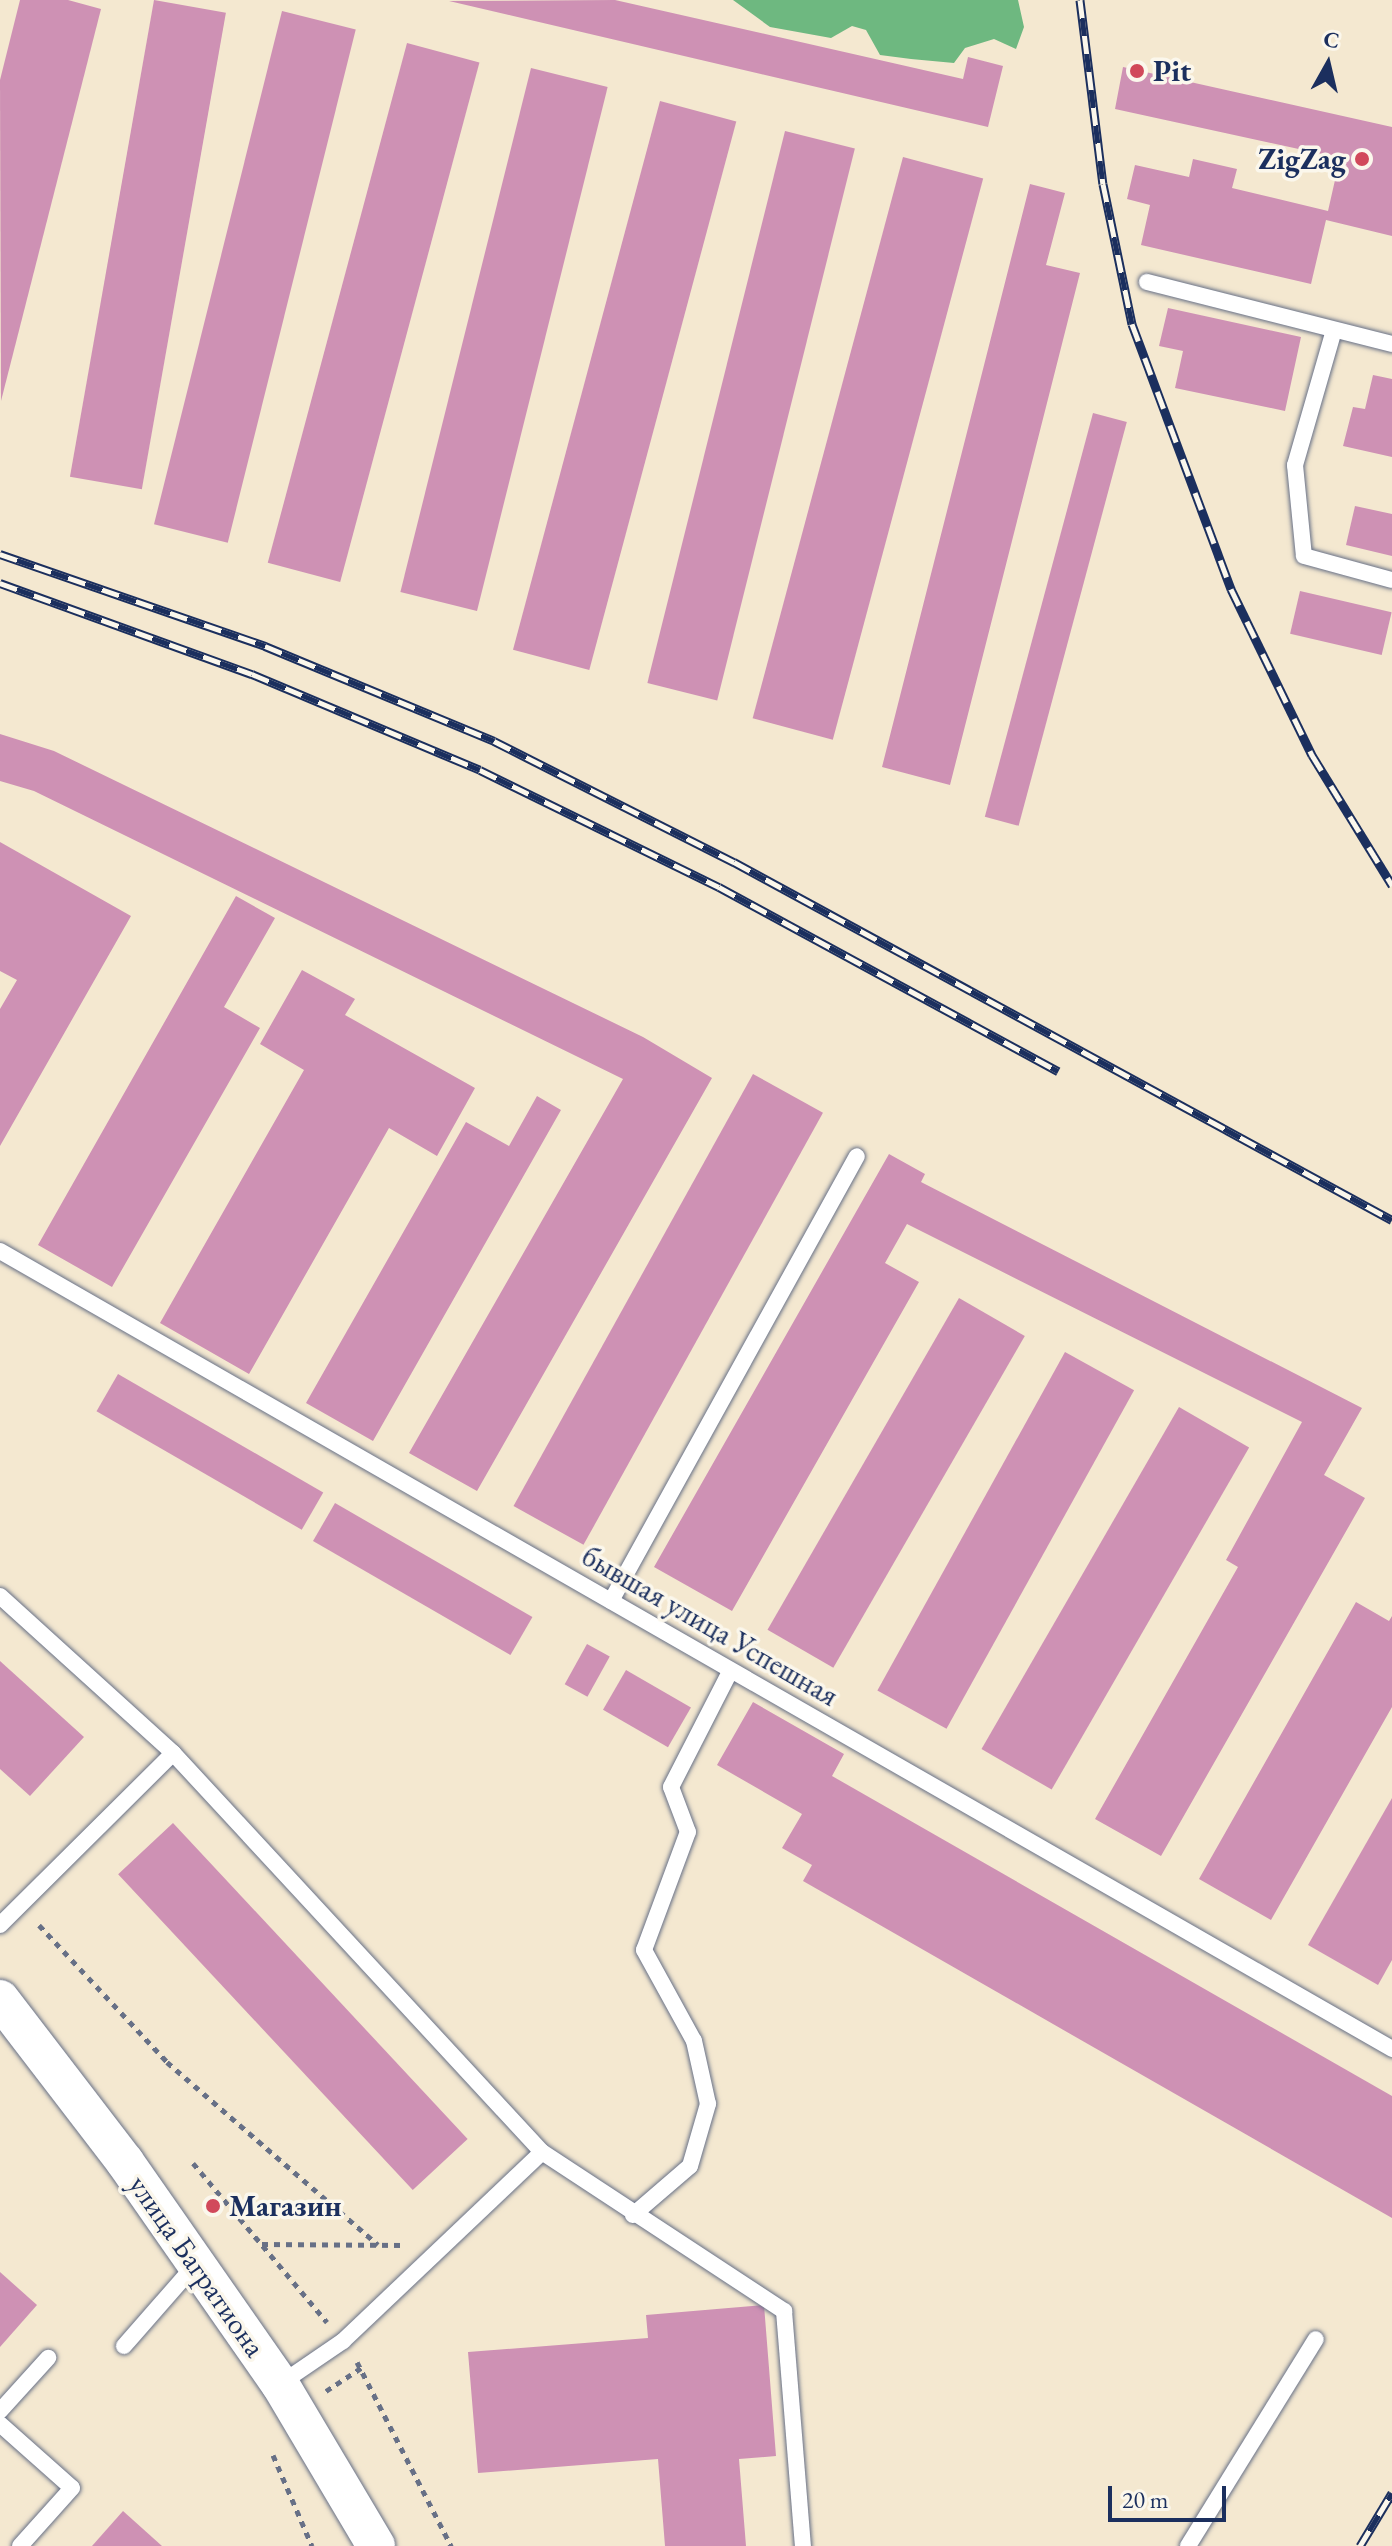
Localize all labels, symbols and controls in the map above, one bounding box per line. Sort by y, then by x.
north arrow [1288,24,1368,104]
text: С [1322,24,1341,55]
place label: Pit [1153,53,1191,89]
marker: Pit [1128,62,1146,80]
place label: ZigZag [1258,141,1346,177]
marker: ZigZag [1353,150,1371,168]
street label: бывшая улица Успешная [575,1538,845,1714]
street label: улица Багратиона [121,2168,273,2364]
place label: Магазин [229,2188,342,2224]
marker: Магазин [204,2197,222,2215]
scale bar [1112,2470,1230,2520]
text: 20 m [1122,2484,1169,2515]

